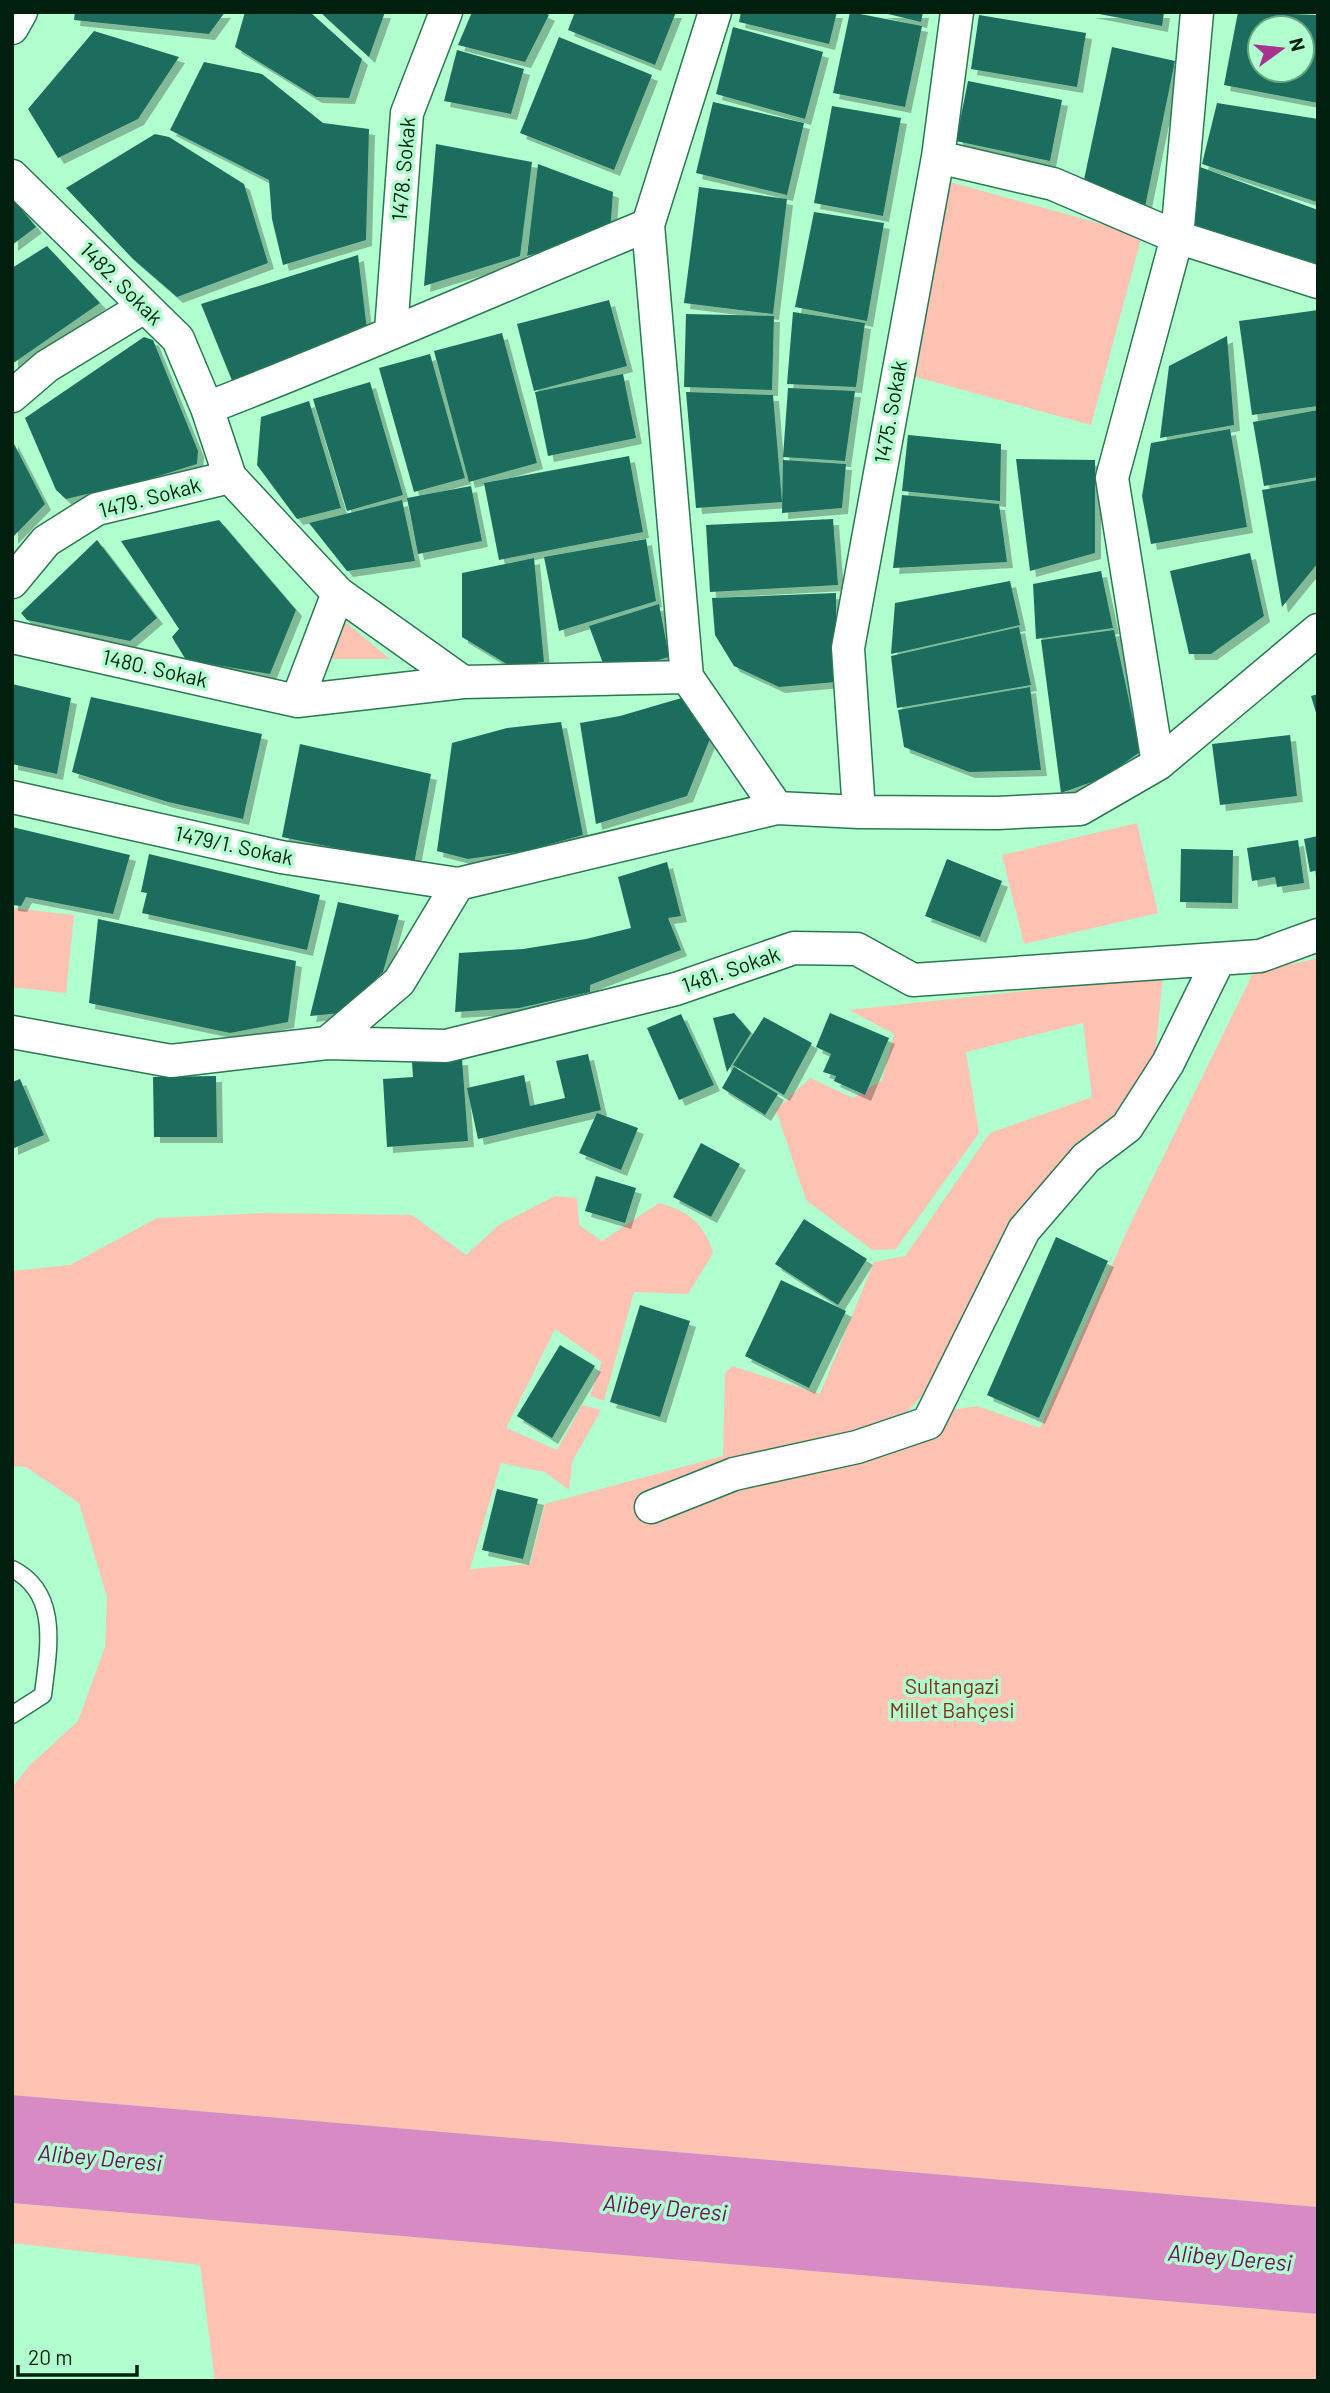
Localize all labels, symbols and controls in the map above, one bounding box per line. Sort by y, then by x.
north arrow [1246,14,1316,84]
text: N [1285,35,1311,54]
street label: 1478. Sokak [385,116,420,222]
street label: 1482. Sokak [76,236,169,329]
street label: 1475. Sokak [868,358,911,465]
street label: 1479. Sokak [96,471,203,522]
street label: 1480. Sokak [100,643,210,692]
street label: 1479/1. Sokak [173,820,296,869]
street label: 1481. Sokak [678,940,783,997]
park label: Sultangazi Millet Bahçesi [889,1673,1015,1722]
water label: Alibey Deresi [37,2138,164,2176]
water label: Alibey Deresi [602,2188,729,2226]
water label: Alibey Deresi [1167,2238,1294,2276]
scale bar [18,2334,136,2378]
text: 20 m [28,2344,73,2369]

